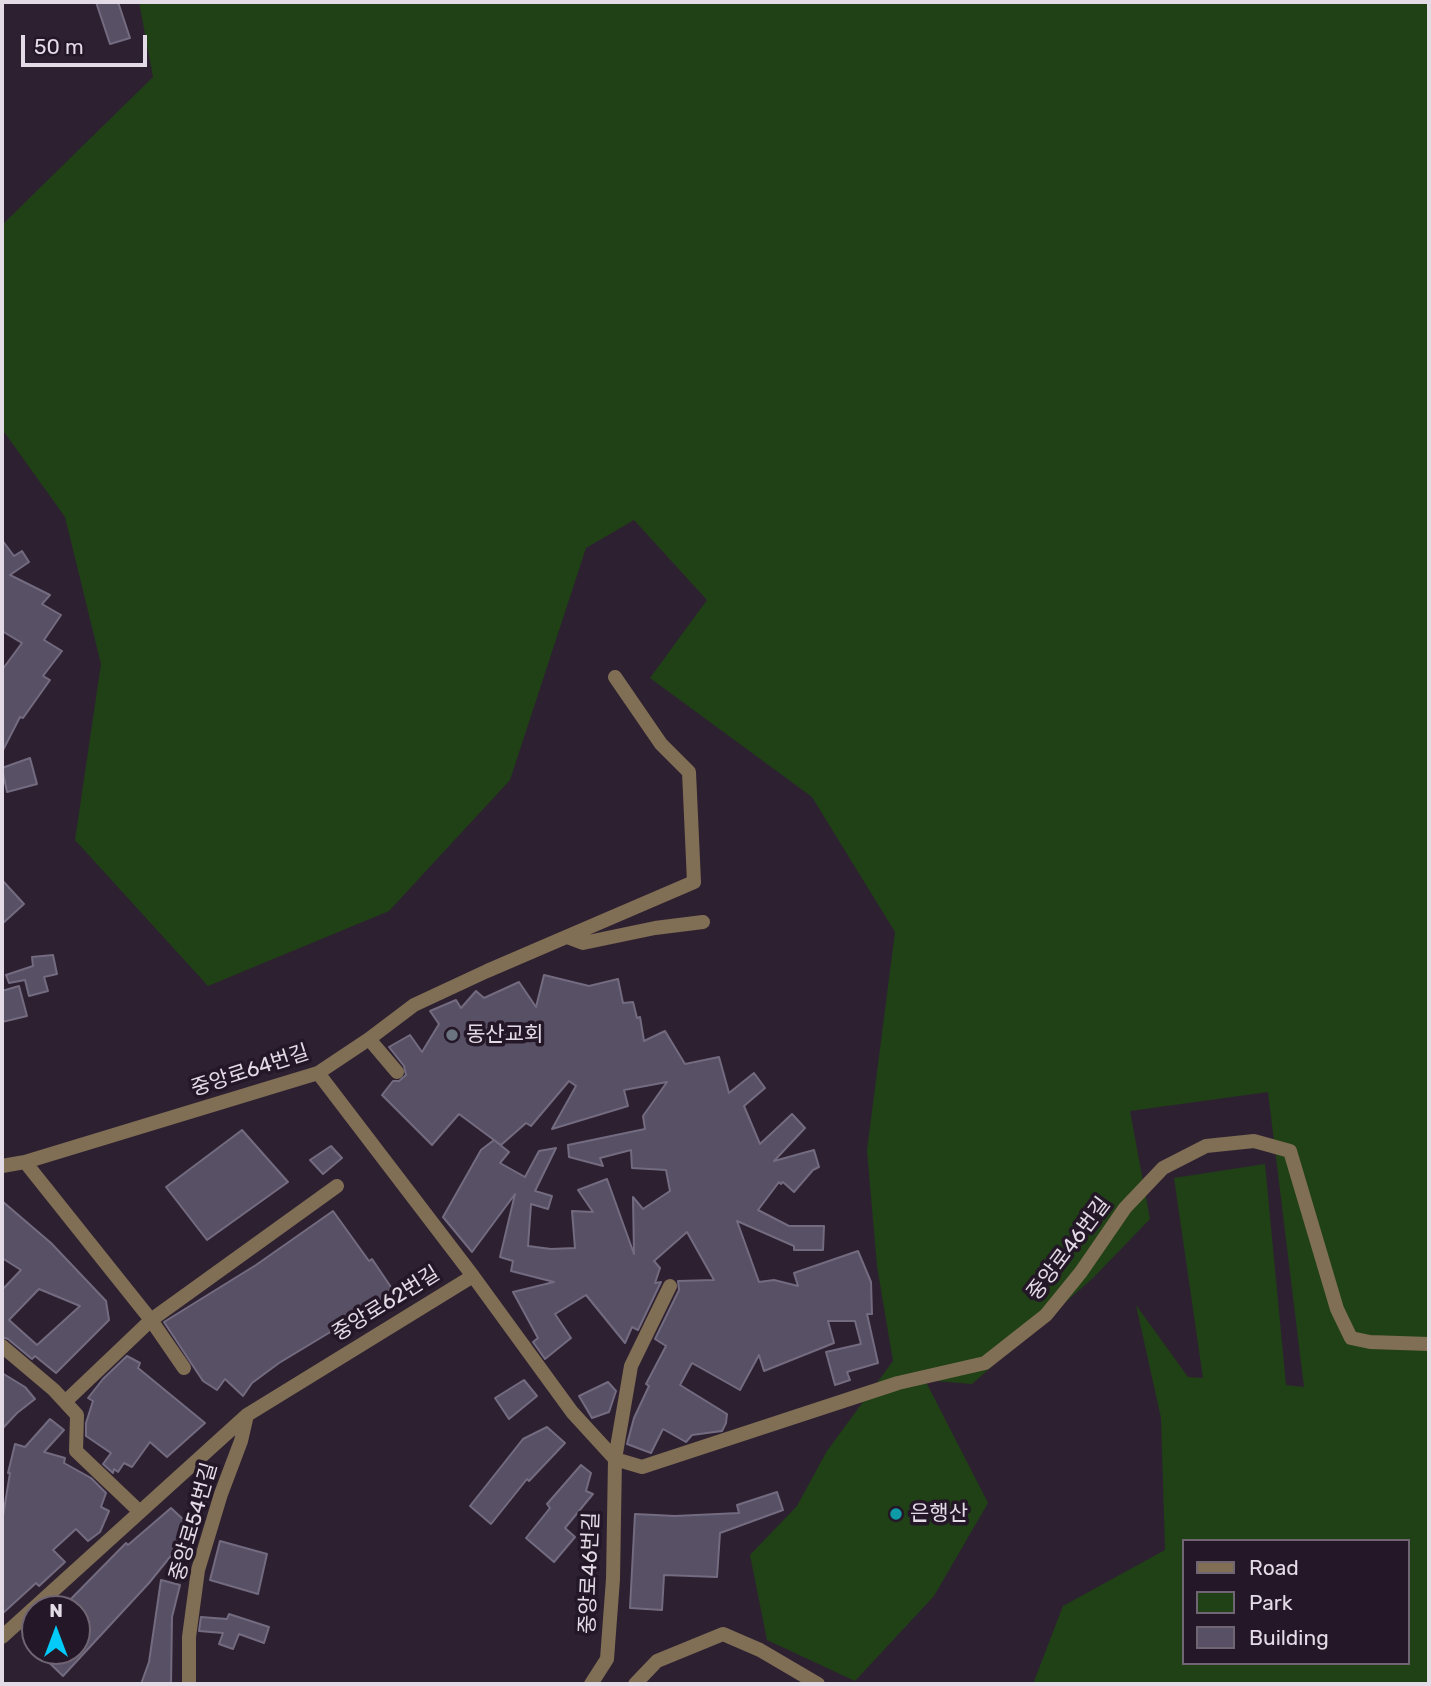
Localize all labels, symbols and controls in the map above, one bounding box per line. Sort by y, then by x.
scale bar [24,21,150,65]
text: 50 m [34,34,84,59]
place label: 동산교회 [466,1022,543,1048]
marker: 동산교회 [444,1027,460,1043]
street label: 중앙로64번길 [188,1040,312,1102]
street label: 중앙로46번길 [1022,1193,1116,1305]
street label: 중앙로62번길 [328,1261,444,1347]
street label: 중앙로54번길 [165,1460,223,1584]
place label: 은행산 [910,1501,968,1527]
marker: 은행산 [888,1506,904,1522]
street label: 중앙로46번길 [575,1511,605,1635]
legend [1182,1539,1410,1665]
text: Road [1249,1555,1299,1580]
text: Park [1249,1590,1293,1615]
north arrow [21,1595,91,1665]
text: N [49,1599,63,1622]
text: Building [1249,1625,1329,1650]

